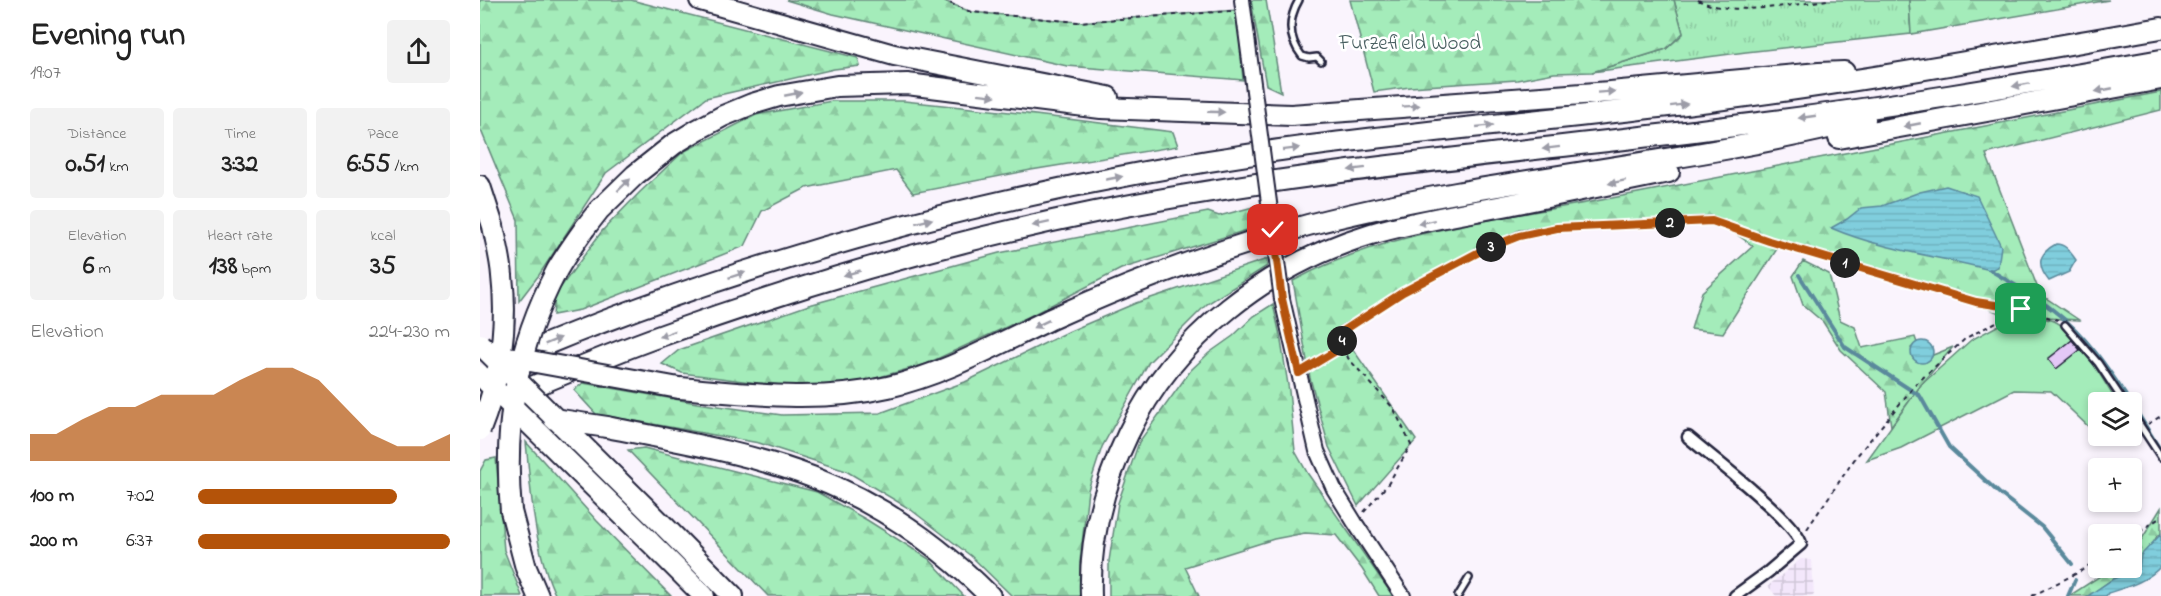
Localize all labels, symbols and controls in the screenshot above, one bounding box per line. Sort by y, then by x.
text: Evening run [30,12,185,60]
button: share [387,20,450,83]
park label: Furzefield Wood [1338,29,1481,59]
text: 19:07 [30,59,61,88]
one-way arrow [2011,81,2030,90]
one-way arrow [2094,86,2113,95]
one-way arrow [1596,87,1615,97]
one-way arrow [784,89,803,98]
one-way arrow [977,90,996,99]
one-way arrow [1669,100,1688,110]
one-way arrow [1402,101,1421,111]
one-way arrow [1207,107,1226,116]
one-way arrow [1797,112,1816,121]
one-way arrow [1902,121,1921,130]
text: Distance [68,122,126,146]
text: Time [224,122,256,146]
text: Pace [367,122,399,146]
one-way arrow [1476,122,1495,131]
one-way arrow [1541,143,1560,152]
one-way arrow [1282,144,1301,153]
text: 0.51 [65,146,105,184]
text: 3:32 [222,146,258,184]
text: 6:55 [347,146,391,184]
text: km [105,155,129,179]
text: /km [391,155,419,179]
one-way arrow [1347,164,1366,174]
one-way arrow [1105,173,1124,182]
one-way arrow [1608,178,1627,187]
one-way arrow [616,179,631,192]
pin [1247,204,1298,255]
pin: 2 [1655,208,1685,238]
text: 2 [1666,211,1674,235]
icon: check [1256,213,1289,246]
one-way arrow [915,216,933,225]
one-way arrow [1417,218,1436,227]
one-way arrow [1031,220,1050,229]
text: Elevation [68,224,126,248]
text: Heart rate [207,224,273,248]
text: kcal [370,224,396,248]
pin: 3 [1476,232,1506,262]
text: 3 [1488,235,1494,259]
text: 6 [83,248,95,286]
text: 138 [209,248,238,286]
text: 35 [370,248,396,286]
pin: 1 [1830,248,1860,278]
text: 1 [1842,251,1848,275]
text: m [95,257,111,281]
text: bpm [238,257,271,281]
one-way arrow [843,269,861,278]
one-way arrow [728,270,746,279]
pin [1995,283,2046,334]
icon: arrive [2004,292,2037,325]
text: Elevation [30,318,104,347]
text: 224–230 m [369,318,450,347]
one-way arrow [1032,320,1049,329]
pin: 4 [1327,326,1357,356]
one-way arrow [658,329,676,339]
text: 4 [1339,329,1345,353]
one-way arrow [545,336,563,346]
map controls [2088,392,2142,578]
button: layers [2088,392,2142,446]
button: + [2088,458,2142,512]
text: 100 m [30,482,74,511]
text: 7:02 [126,482,155,511]
button: − [2088,524,2142,578]
text: 200 m [30,527,78,556]
text: 6:37 [126,527,153,556]

